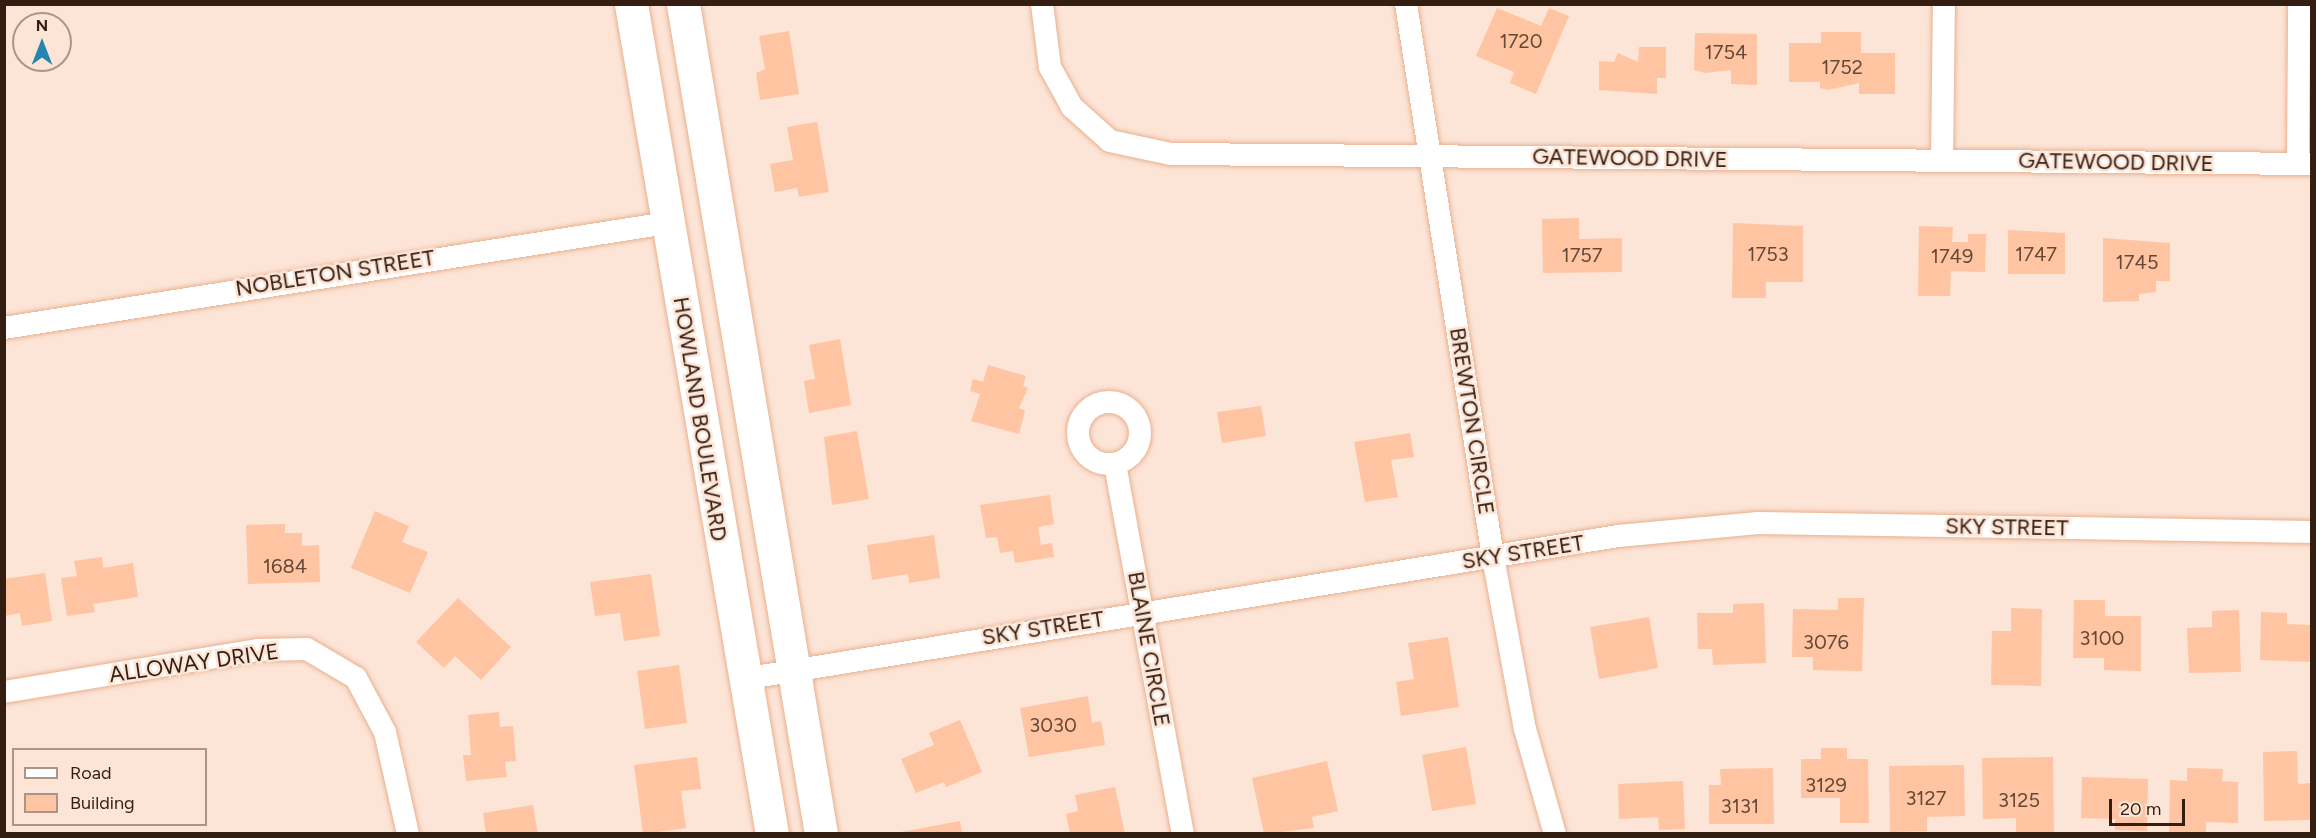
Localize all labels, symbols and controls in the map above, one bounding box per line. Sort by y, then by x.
north arrow [12,12,72,72]
text: N [36,16,48,35]
house number: 1720 [1500,29,1542,53]
house number: 1754 [1705,40,1747,64]
house number: 1752 [1821,55,1863,79]
street label: GATEWOOD DRIVE [1532,143,1728,173]
street label: GATEWOOD DRIVE [2018,147,2214,177]
house number: 1753 [1747,242,1789,266]
house number: 1747 [2015,242,2057,266]
house number: 1757 [1561,243,1603,267]
street label: NOBLETON STREET [234,244,436,302]
house number: 1749 [1931,244,1973,268]
house number: 1745 [2116,250,2158,274]
street label: HOWLAND BOULEVARD [668,295,732,543]
street label: BREWTON CIRCLE [1444,326,1500,516]
street label: SKY STREET [1945,513,2069,541]
street label: SKY STREET [1460,529,1586,575]
house number: 1684 [263,554,307,578]
street label: BLAINE CIRCLE [1122,569,1176,729]
street label: SKY STREET [980,605,1106,651]
house number: 3100 [2080,626,2124,650]
house number: 3076 [1803,630,1849,654]
street label: ALLOWAY DRIVE [107,638,281,688]
house number: 3030 [1029,713,1077,737]
legend [12,748,207,826]
text: Road [70,762,111,784]
house number: 3129 [1805,773,1847,797]
house number: 3127 [1905,786,1947,810]
scale bar [2112,787,2188,825]
house number: 3125 [1998,788,2040,812]
text: Building [70,792,135,814]
house number: 3131 [1721,794,1759,818]
text: 20 m [2120,798,2161,820]

